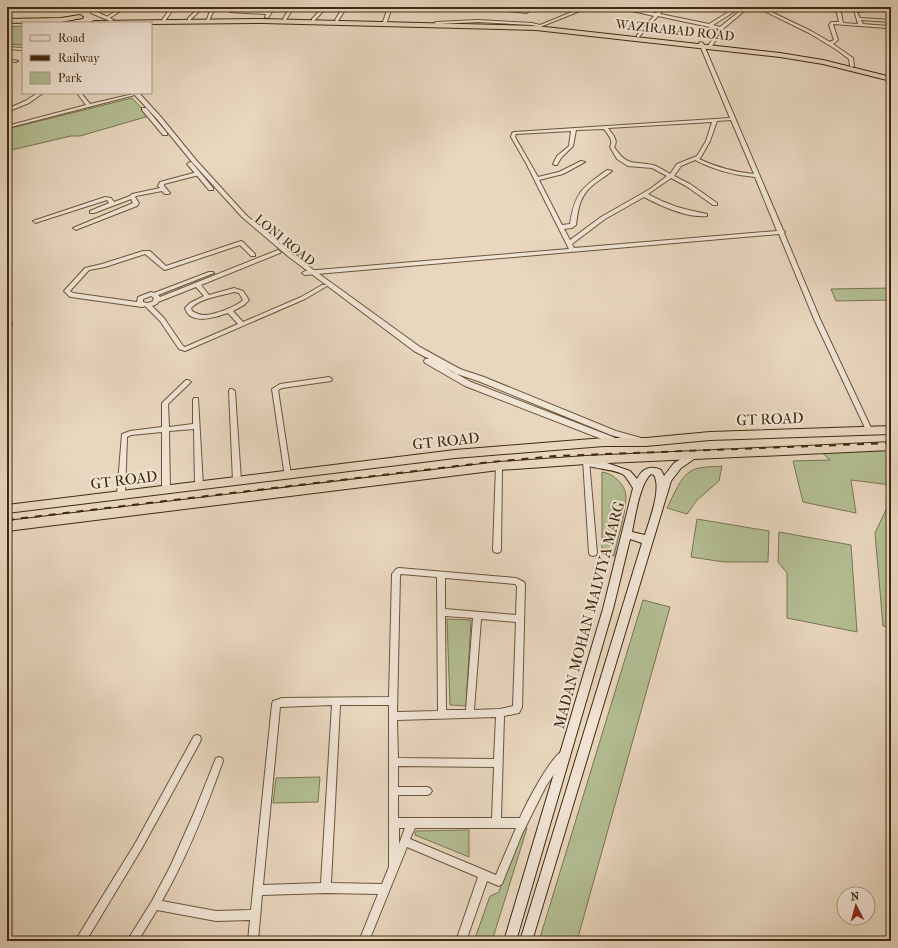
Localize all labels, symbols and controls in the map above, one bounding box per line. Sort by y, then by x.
street label: WAZIRABAD ROAD [614,16,735,44]
legend [22,22,152,94]
text: Road [58,31,85,45]
text: Railway [58,51,100,65]
text: Park [58,71,83,85]
street label: LONI ROAD [252,211,318,269]
street label: GT ROAD [736,409,804,429]
street label: GT ROAD [412,429,480,453]
street label: GT ROAD [90,467,158,493]
street label: MADAN MOHAN MALVIYA MARG [550,499,628,731]
north arrow [836,886,876,926]
text: N [850,890,860,903]

